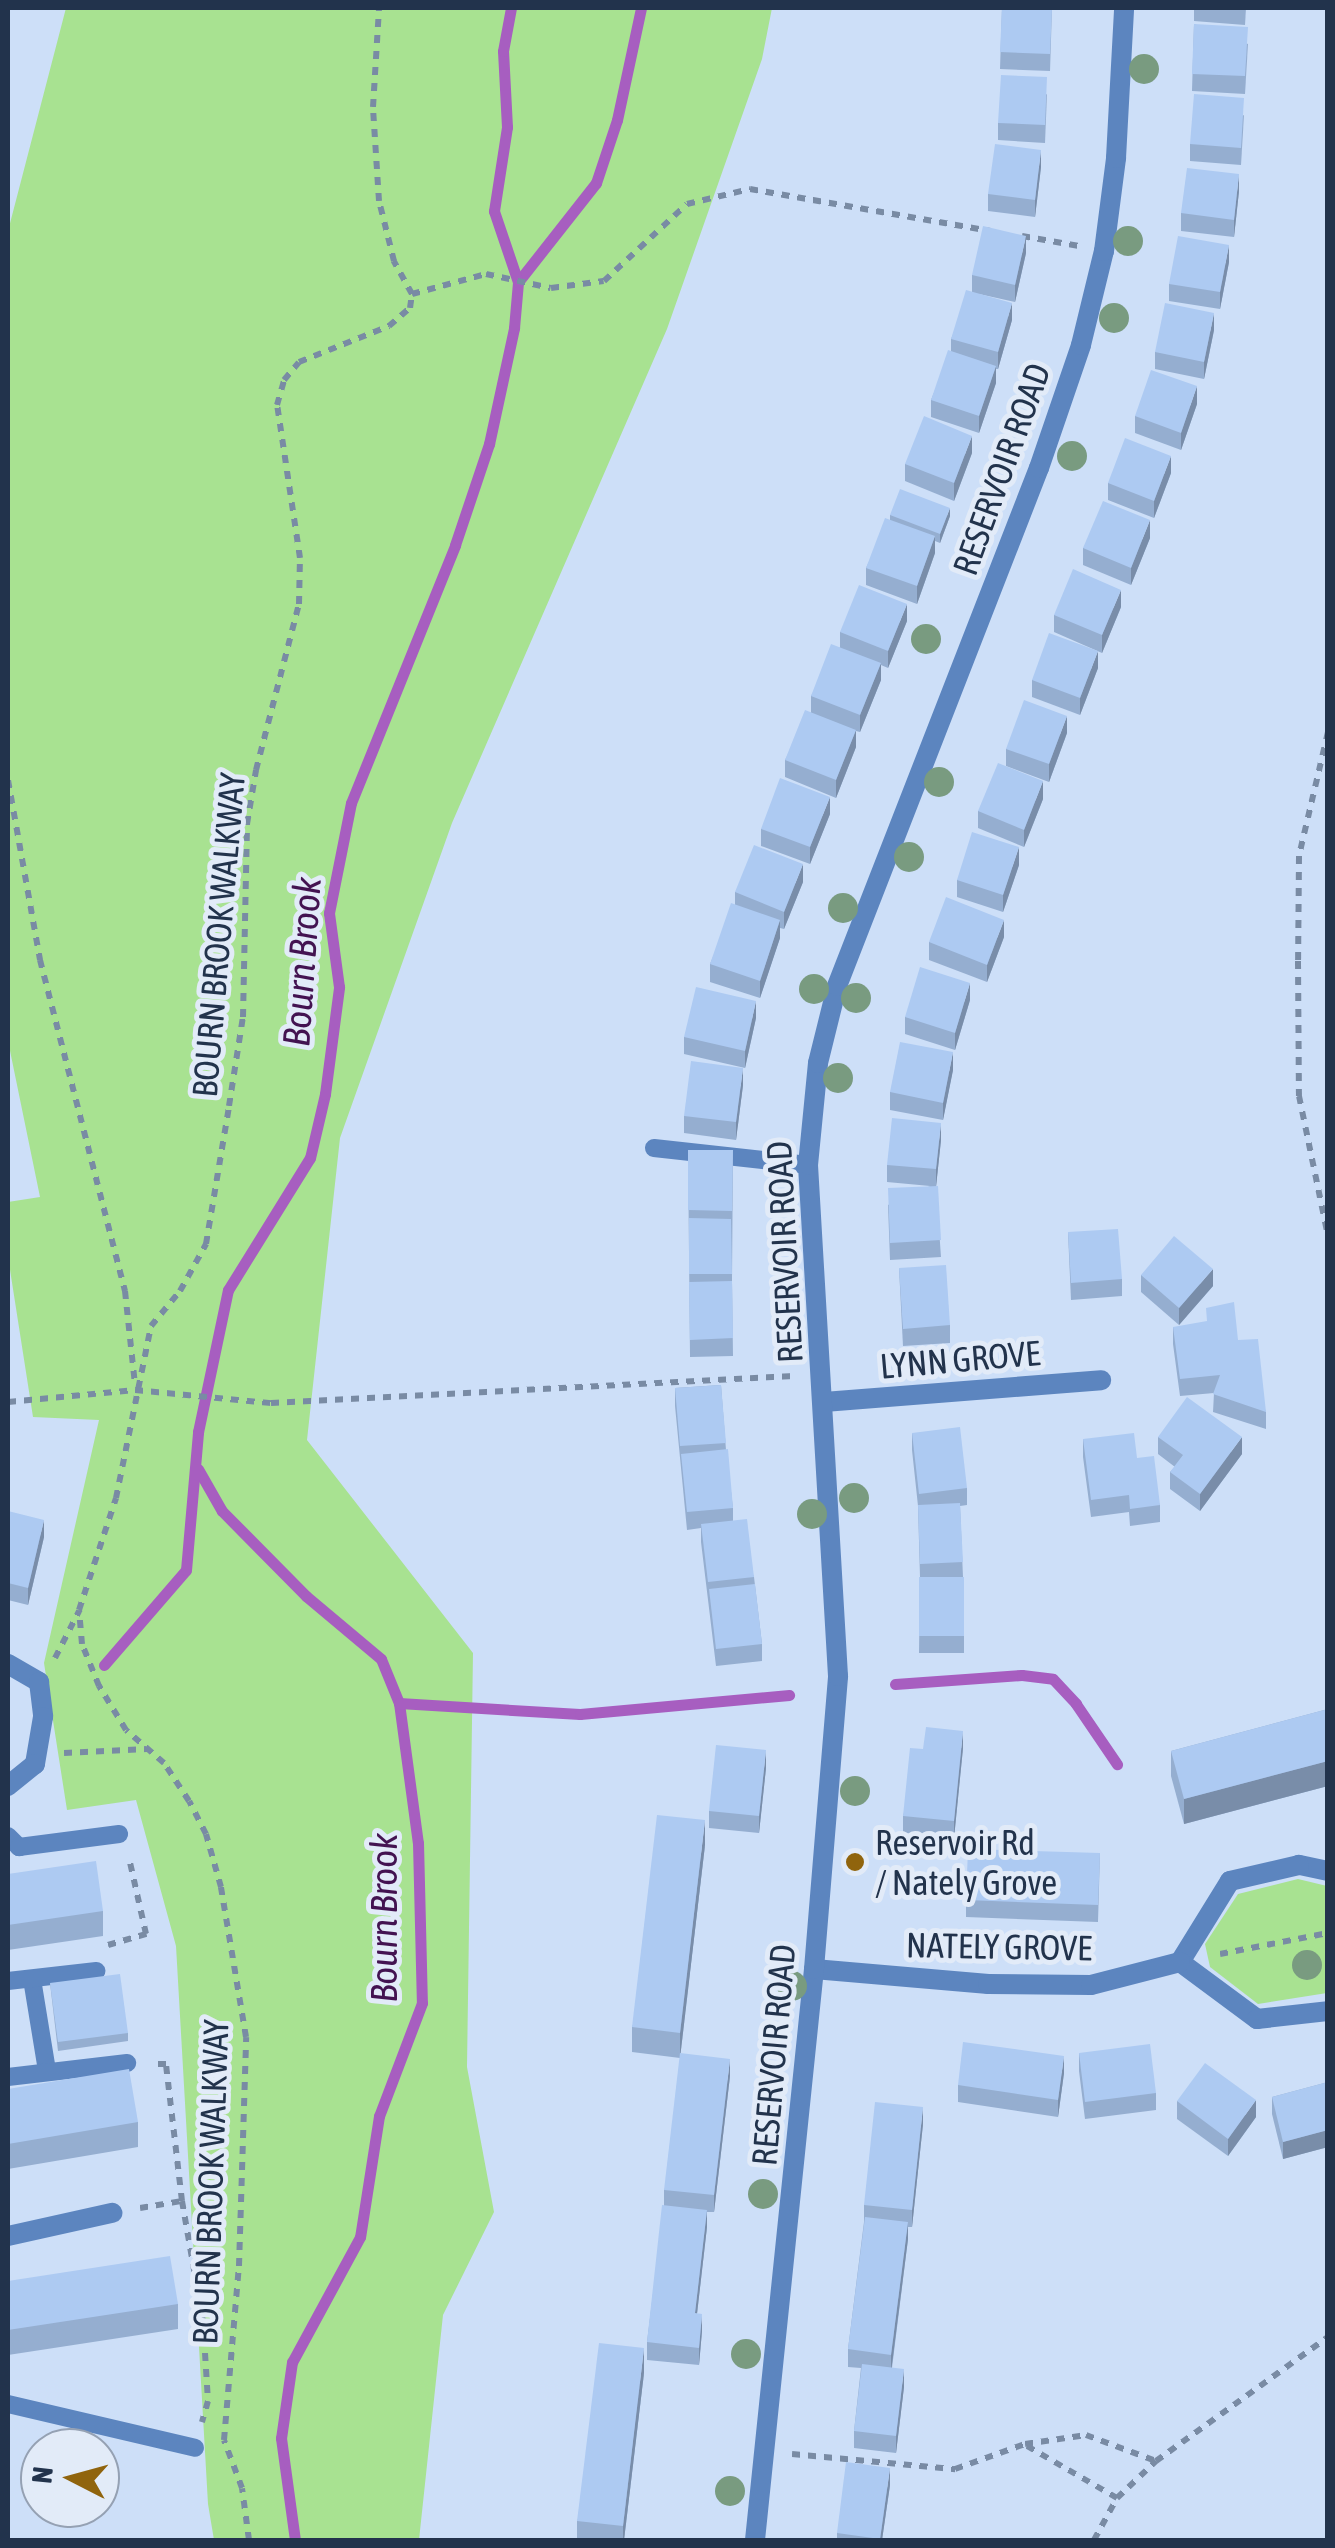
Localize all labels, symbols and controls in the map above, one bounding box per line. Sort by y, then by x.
street label: RESERVOIR ROAD [943,358,1059,580]
street label: BOURN BROOK WALKWAY [183,771,253,1099]
water label: Bourn Brook [273,876,331,1048]
street label: RESERVOIR ROAD [757,1140,811,1364]
street label: LYNN GROVE [878,1331,1042,1387]
place label: Reservoir Rd / Nately Grove [875,1821,1057,1903]
water label: Bourn Brook [361,1833,407,2003]
marker: Reservoir Rd / Nately Grove [844,1851,866,1873]
street label: NATELY GROVE [906,1923,1092,1969]
street label: RESERVOIR ROAD [742,1943,804,2167]
street label: BOURN BROOK WALKWAY [183,2019,237,2345]
north arrow [20,2428,120,2528]
text: N [25,2465,59,2485]

